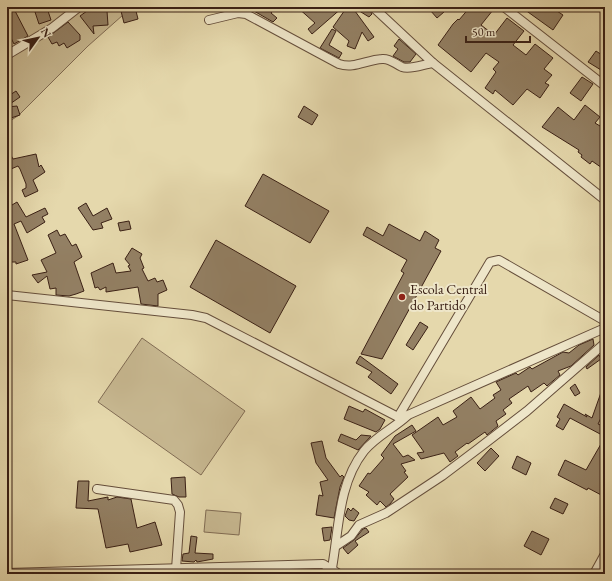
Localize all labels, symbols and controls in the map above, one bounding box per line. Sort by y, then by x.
north arrow [18,18,58,58]
scale bar [466,18,530,44]
text: 50 m [472,24,496,40]
text: N [38,25,55,40]
place label: Escola Central do Partido [410,280,488,314]
marker: Escola Central do Partido [397,292,407,302]

